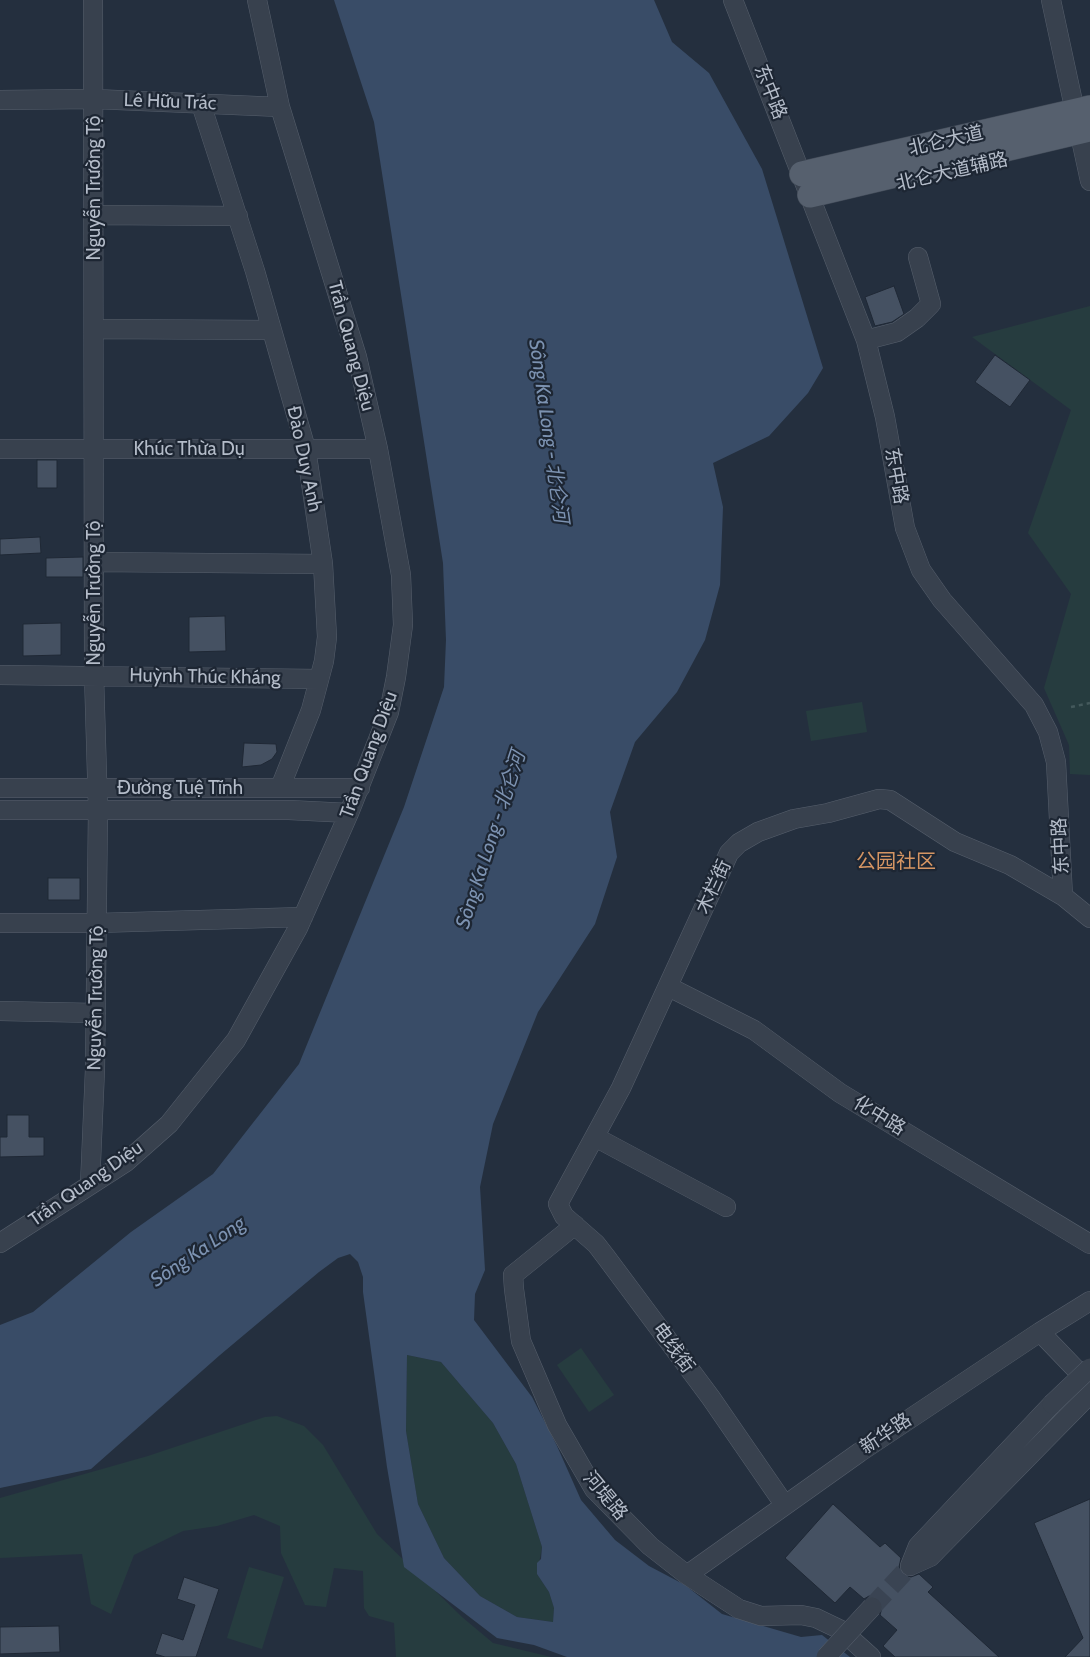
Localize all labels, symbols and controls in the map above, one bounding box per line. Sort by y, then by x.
street label: 东中路 [749,61,791,123]
street label: Lê Hữu Trác [123,89,217,115]
street label: Nguyễn Trường Tộ [83,116,105,260]
street label: 北仑大道 [906,121,986,161]
street label: 北仑大道辅路 [894,148,1010,196]
street label: Trần Quang Diệu [323,278,379,414]
water label: Sông Ka Long - 北仑河 [523,338,573,524]
street label: Đào Duy Anh [282,404,326,514]
street label: Khúc Thừa Dụ [133,438,245,460]
street label: 东中路 [880,446,912,506]
street label: Nguyễn Trường Tộ [83,521,105,665]
street label: Huỳnh Thúc Kháng [129,664,281,690]
street label: Trần Quang Diệu [335,688,403,822]
water label: Sông Ka Long - 北仑河 [451,748,531,932]
street label: Đường Tuệ Tĩnh [117,777,243,799]
street label: 东中路 [1048,817,1074,875]
district label: 公园社区 [856,850,936,874]
street label: 木栏街 [692,856,736,918]
street label: Nguyễn Trường Tộ [83,925,109,1071]
street label: 化中路 [849,1092,909,1140]
street label: Trần Quang Diệu [25,1136,147,1232]
water label: Sông Ka Long [146,1212,250,1292]
street label: 电线街 [647,1318,699,1378]
street label: 新华路 [856,1409,916,1459]
street label: 河堤路 [578,1467,632,1525]

